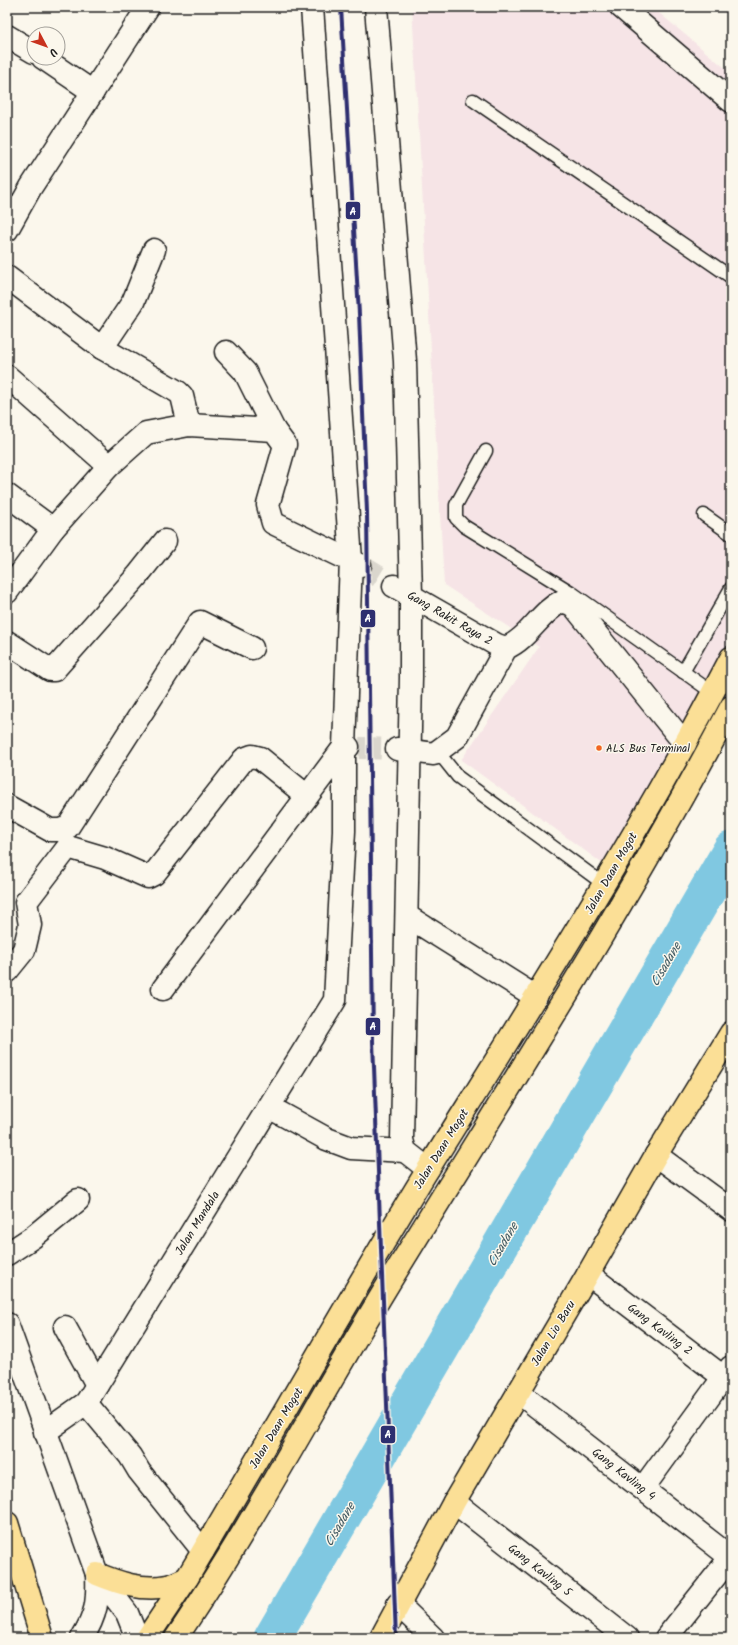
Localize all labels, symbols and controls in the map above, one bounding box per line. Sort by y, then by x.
north arrow [26,26,66,66]
text: U [44,44,62,61]
line badge: A [345,201,361,220]
text: A [350,203,357,221]
street label: Gang Rakit Raya 2 [403,586,496,651]
line badge: A [360,609,376,628]
text: A [365,610,372,628]
place label: ALS Bus Terminal [606,740,690,758]
marker: ALS Bus Terminal [594,743,604,753]
street label: Jalan Daan Mogot [580,828,643,918]
water label: Cisadane [645,938,688,991]
line badge: A [365,1017,381,1036]
text: A [370,1018,377,1036]
street label: Jalan Daan Mogot [409,1105,474,1193]
street label: Jalan Mandala [170,1187,225,1259]
water label: Cisadane [482,1218,525,1271]
street label: Jalan Lio Baru [526,1297,581,1370]
street label: Gang Kavling 2 [623,1299,696,1360]
street label: Jalan Daan Mogot [245,1384,308,1473]
line badge: A [380,1425,396,1444]
text: A [385,1426,392,1444]
street label: Gang Kavling 4 [588,1443,660,1506]
water label: Cisadane [319,1498,362,1551]
street label: Gang Kavling 5 [504,1539,577,1602]

